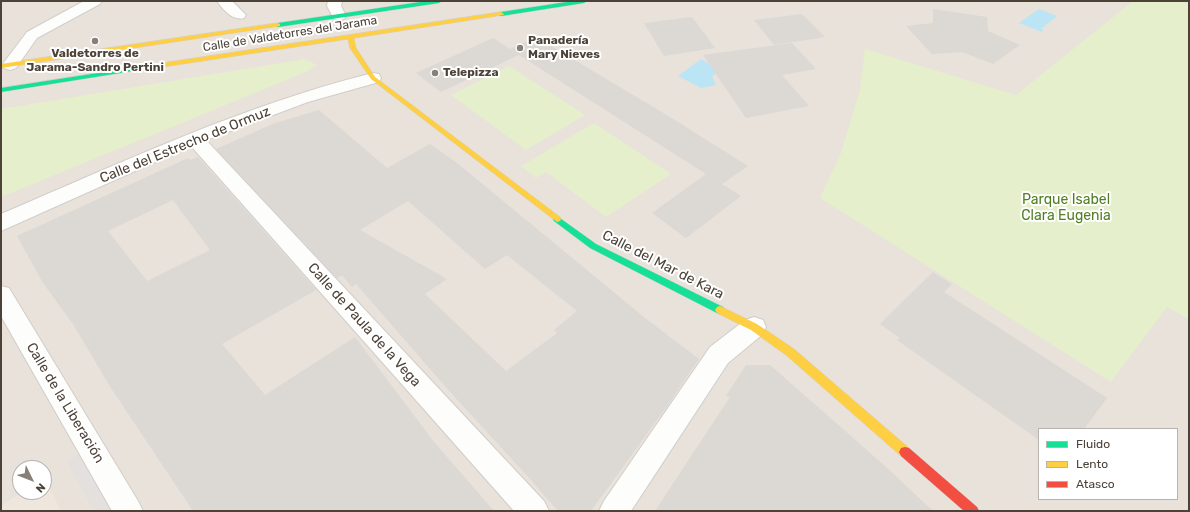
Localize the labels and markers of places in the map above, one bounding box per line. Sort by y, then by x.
place label: Panadería Mary Nieves [528,34,600,62]
marker: Valdetorres de Jarama-Sandro Pertini [90,36,100,46]
marker: Panadería Mary Nieves [515,43,525,53]
place label: Valdetorres de Jarama-Sandro Pertini [26,47,164,75]
place label: Telepizza [443,66,499,80]
marker: Telepizza [430,68,440,78]

